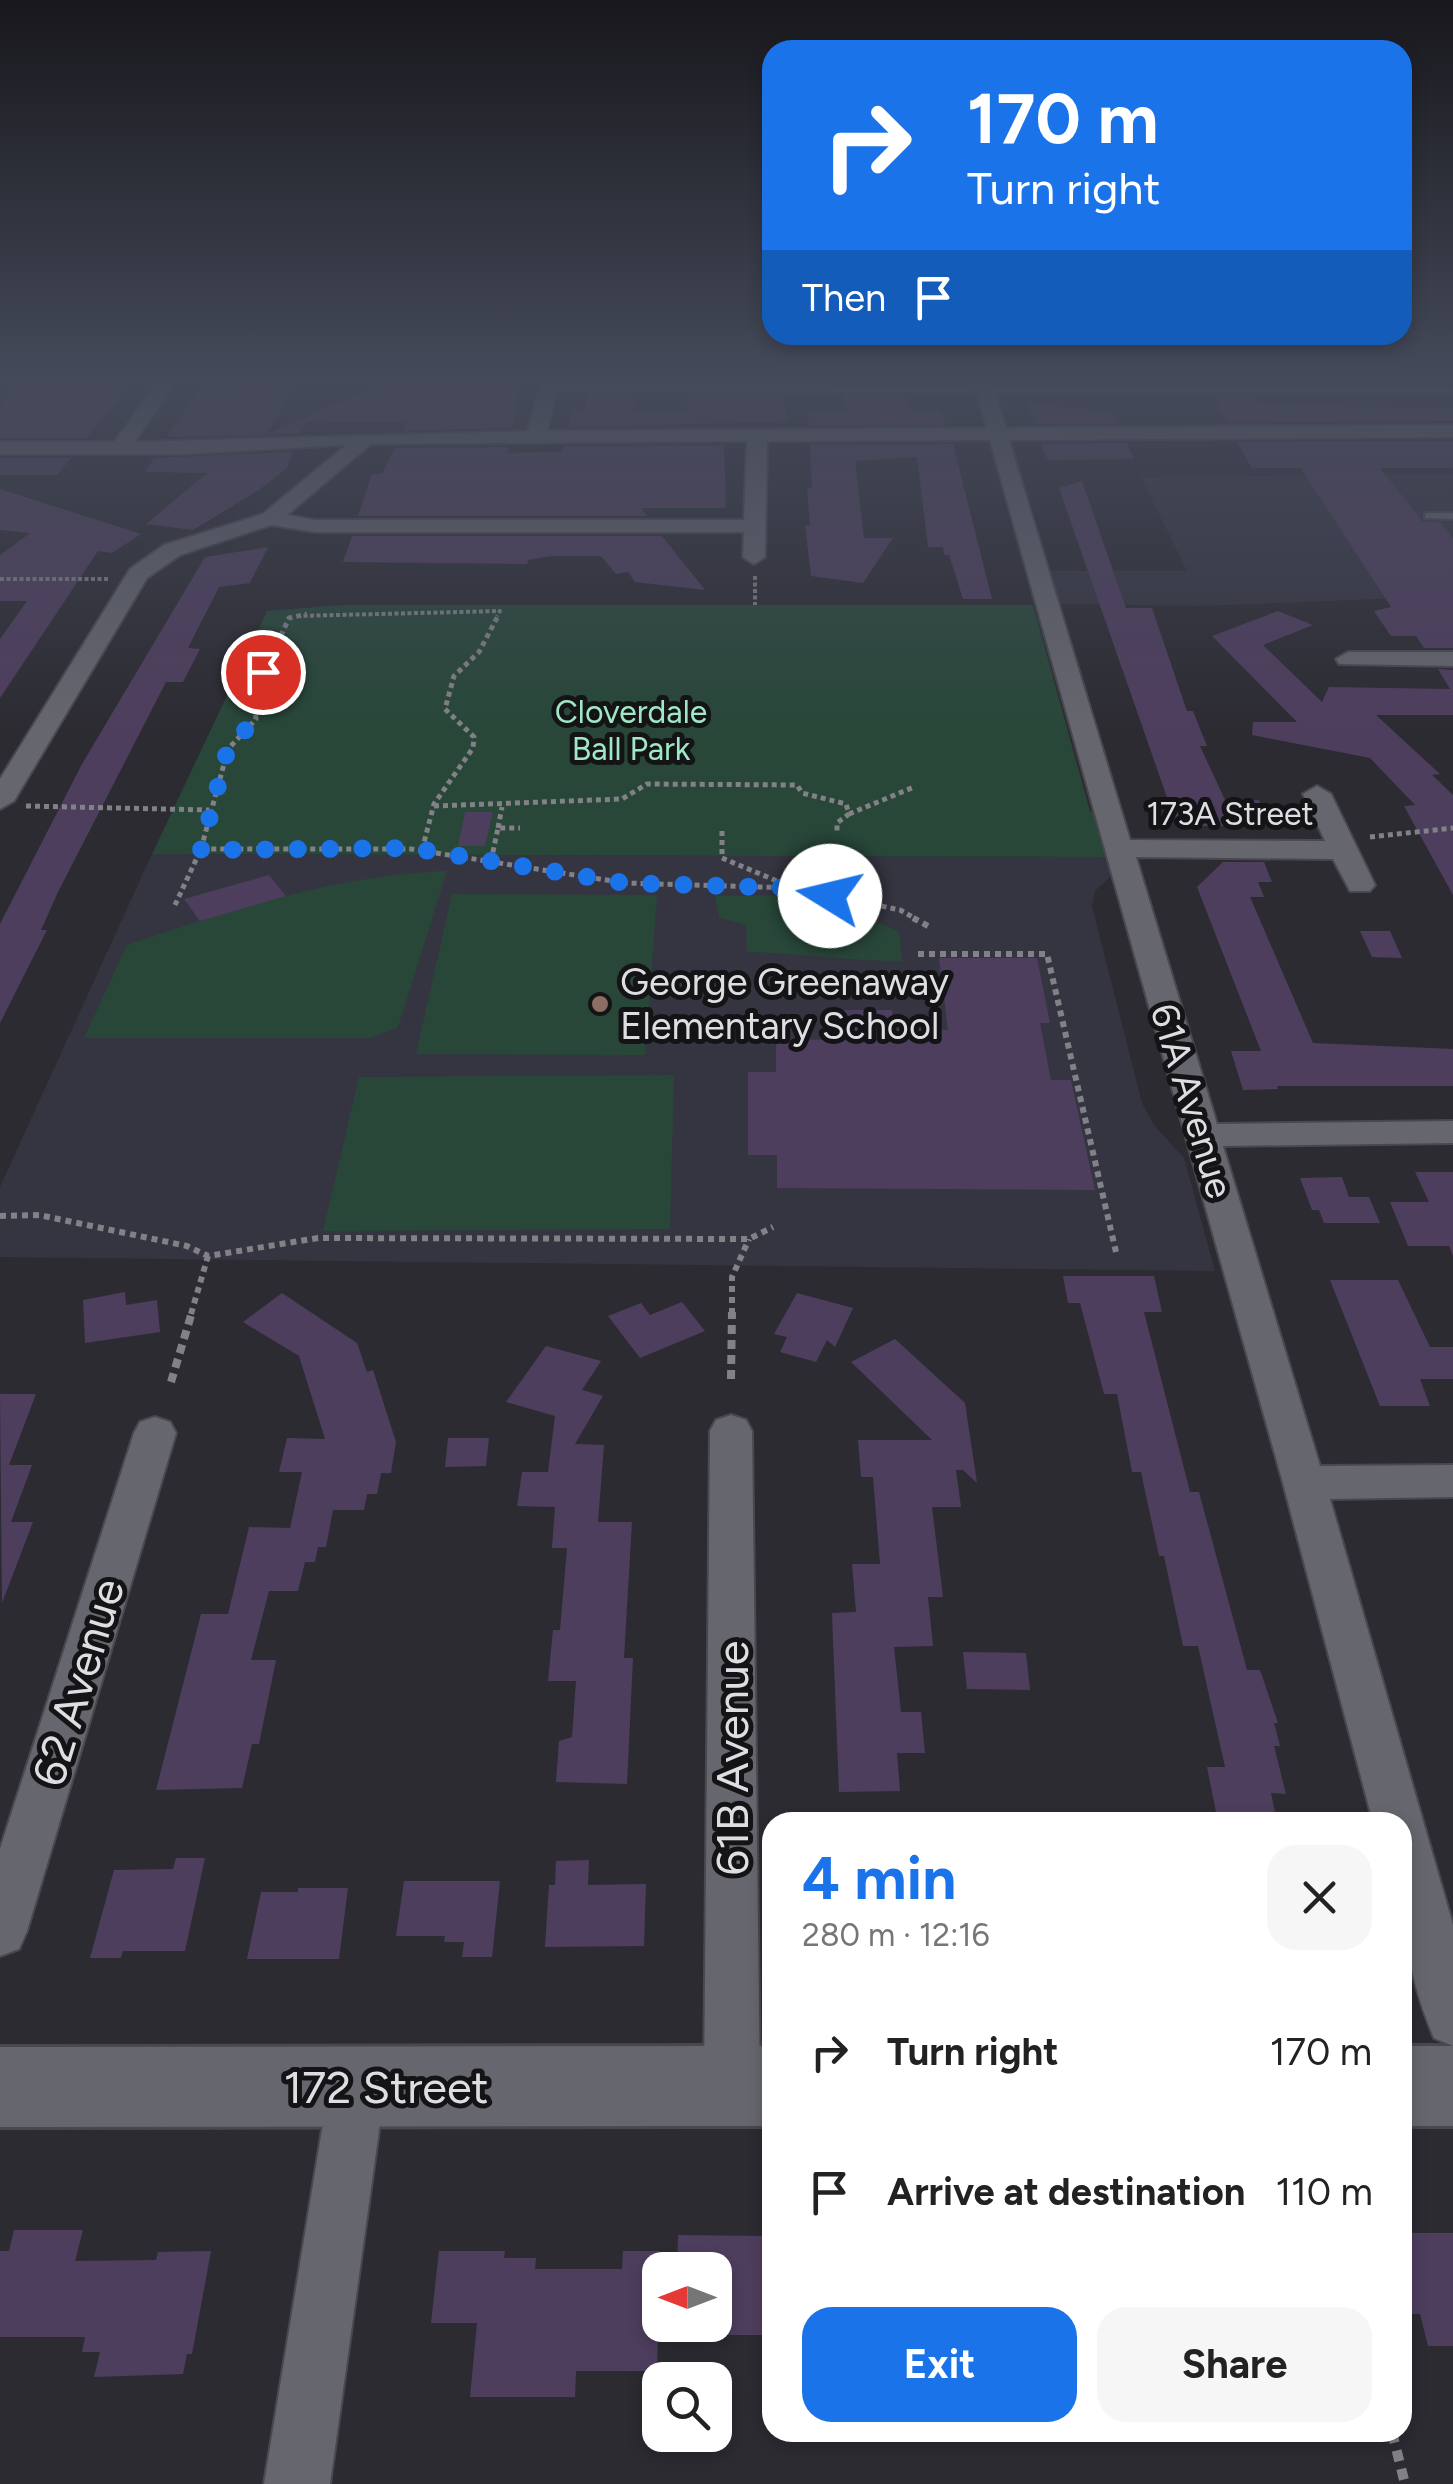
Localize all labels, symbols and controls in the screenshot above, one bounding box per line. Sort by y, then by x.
text: 170 m [967,76,1159,161]
icon: right [802,80,932,210]
text: Turn right [967,161,1160,215]
icon: arrive [906,270,961,325]
text: Then [802,275,886,321]
pin [221,630,306,715]
icon: arrive [236,645,291,700]
park label: Cloverdale Ball Park [555,693,707,768]
street label: 173A Street [1147,795,1313,833]
position arrow [778,844,882,948]
place label: George Greenaway Elementary School [620,959,949,1049]
marker: George Greenaway Elementary School [589,993,611,1015]
street label: 61A Avenue [1141,998,1243,1204]
street label: 62 Avenue [21,1572,135,1792]
street label: 61B Avenue [705,1641,759,1875]
text: 4 min [802,1842,956,1914]
button: close [1267,1845,1372,1950]
text: 280 m · 12:16 [802,1916,990,1954]
icon: right [802,2025,857,2080]
text: Turn right [887,2029,1059,2075]
text: 170 m [1270,2029,1372,2075]
street label: 172 Street [283,2060,489,2114]
icon: arrive [802,2165,857,2220]
text: Arrive at destination [887,2169,1245,2215]
text: 110 m [1275,2169,1373,2215]
north arrow [642,2252,732,2342]
map controls [642,2252,732,2452]
button: Exit [802,2307,1077,2422]
button: Share [1097,2307,1372,2422]
button: search [642,2362,732,2452]

